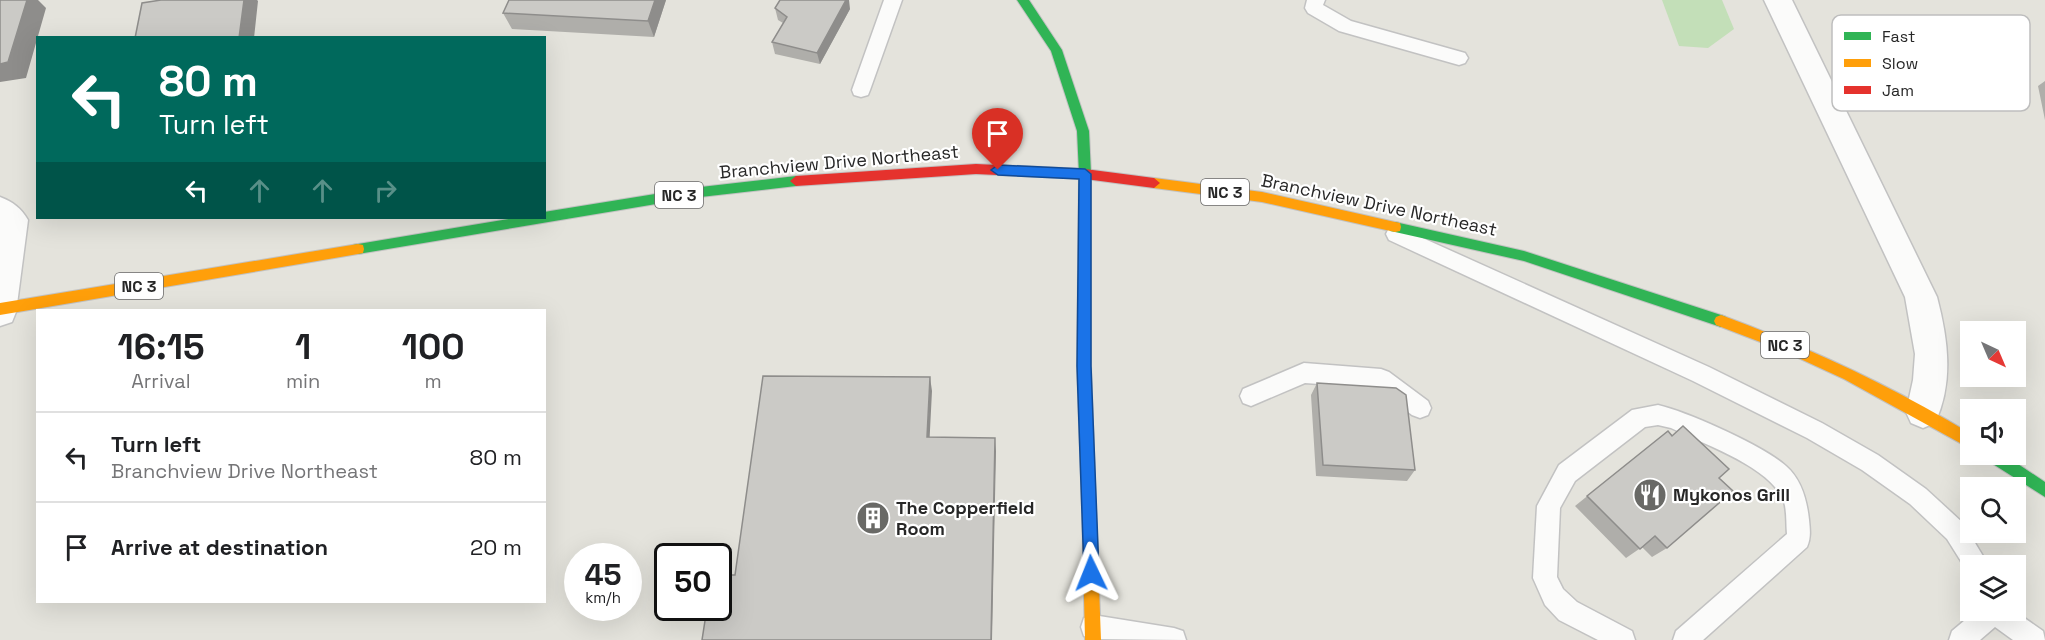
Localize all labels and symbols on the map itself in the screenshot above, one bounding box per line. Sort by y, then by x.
legend [1832,15,2030,111]
text: Fast [1882,26,1915,47]
text: Slow [1882,53,1918,74]
text: Jam [1882,80,1914,101]
pin [972,108,1023,170]
street label: Branchview Drive Northeast [718,140,960,183]
street label: Branchview Drive Northeast [1259,168,1499,241]
road number: NC 3 [1201,179,1249,205]
road number: NC 3 [655,182,703,208]
road number: NC 3 [115,273,163,299]
north arrow [1960,321,2026,387]
road number: NC 3 [1761,332,1809,358]
restaurant icon: Mykonos Grill [1632,477,1668,513]
place label: Mykonos Grill [1673,483,1790,506]
place label: The Copperfield Room [896,496,1035,540]
building icon: The Copperfield Room [855,500,891,536]
position arrow [1059,541,1123,605]
speed limit sign: 50 [654,543,732,621]

